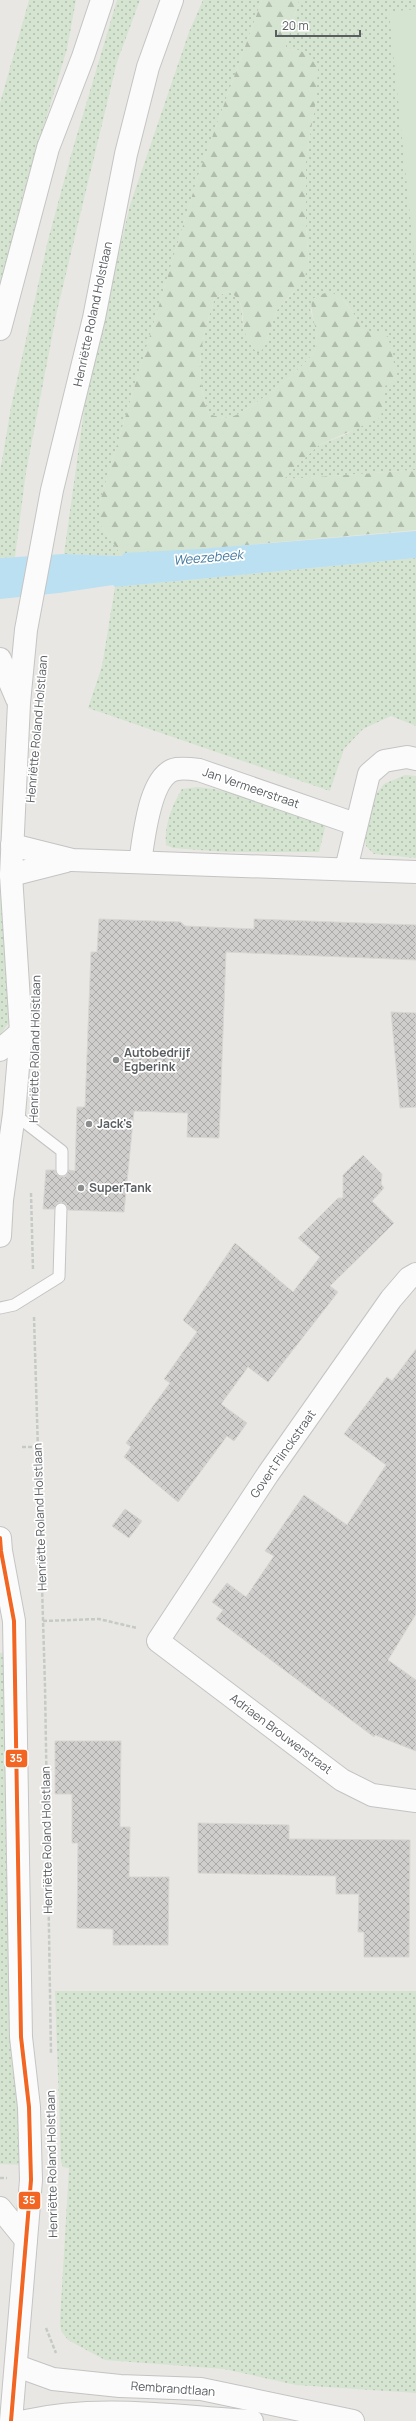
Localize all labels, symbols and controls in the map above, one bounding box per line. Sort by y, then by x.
scale bar [276,12,360,38]
text: 20 m [282,17,309,34]
street label: Henriëtte Roland Holstlaan [69,240,116,388]
water label: Weezebeek [172,545,246,569]
street label: Henriëtte Roland Holstlaan [22,655,51,803]
street label: Jan Vermeerstraat [201,763,302,812]
street label: Henriëtte Roland Holstlaan [25,975,44,1123]
place label: Autobedrijf Egberink [124,1044,190,1075]
marker: Autobedrijf Egberink [111,1055,121,1065]
place label: Jack's [97,1115,132,1132]
marker: Jack's [84,1119,94,1129]
place label: SuperTank [89,1179,152,1196]
marker: SuperTank [76,1183,86,1193]
street label: Govert Flinckstraat [246,1406,320,1501]
street label: Henriëtte Roland Holstlaan [28,1443,51,1591]
street label: Adriaen Brouwerstraat [227,1689,336,1778]
line badge: 35 [5,1749,28,1768]
text: 35 [10,1750,22,1765]
street label: Henriëtte Roland Holstlaan [37,1766,56,1914]
street label: Henriëtte Roland Holstlaan [42,2090,61,2238]
line badge: 35 [18,2191,41,2210]
text: 35 [23,2192,35,2207]
street label: Rembrandtlaan [130,2377,216,2400]

